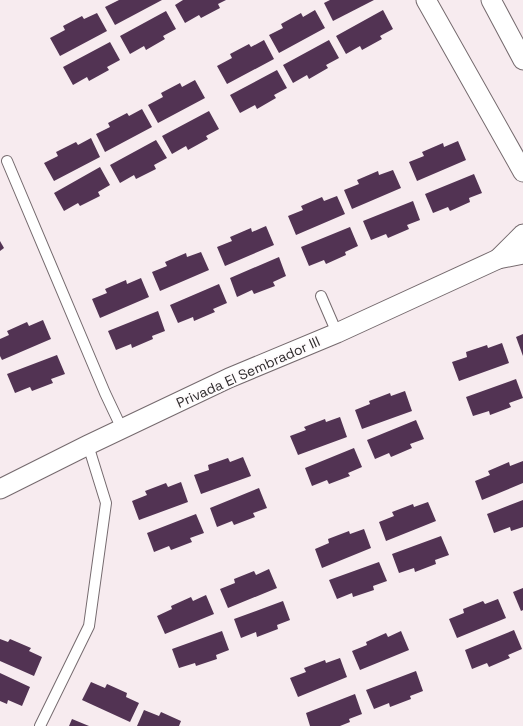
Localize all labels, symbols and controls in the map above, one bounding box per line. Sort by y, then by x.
street label: Privada El Sembrador III [173,332,323,412]

